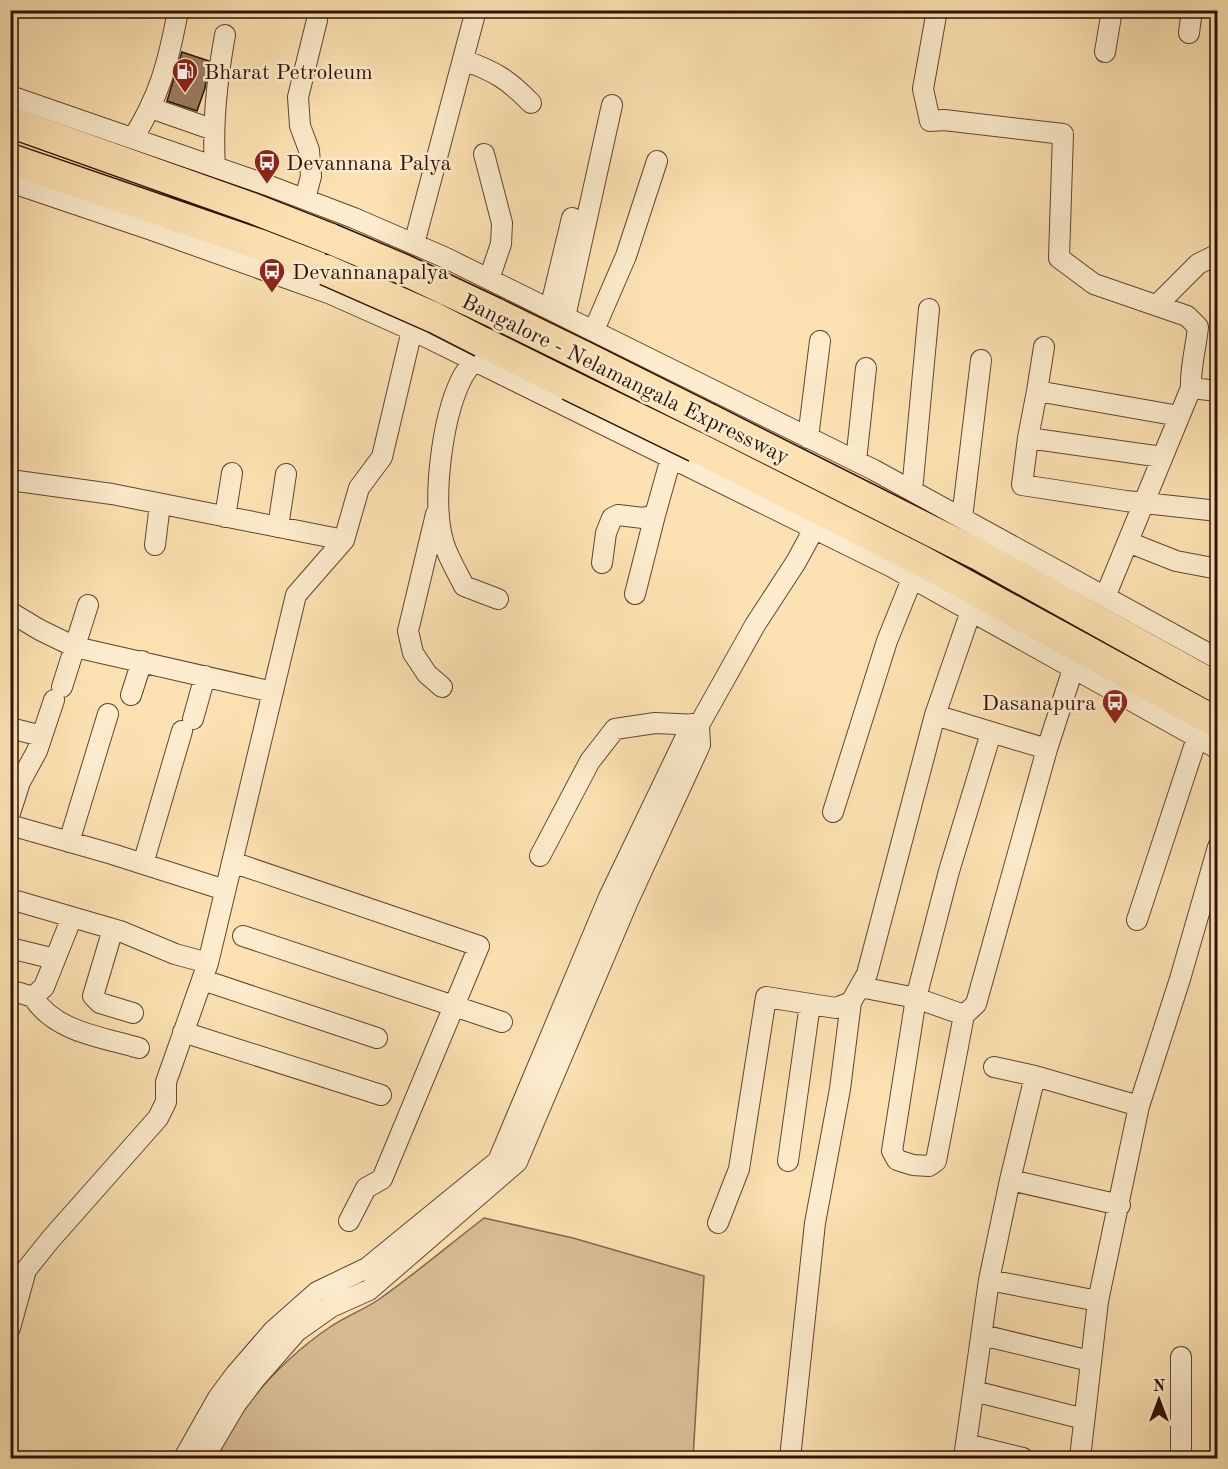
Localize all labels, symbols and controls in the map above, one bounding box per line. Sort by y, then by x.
fuel station icon: Bharat Petroleum [170,56,200,94]
place label: Bharat Petroleum [204,62,373,84]
bus stop icon: Devannana Palya [252,147,282,185]
place label: Devannana Palya [286,153,451,175]
bus stop icon: Devannanapalya [257,256,287,294]
place label: Devannanapalya [292,262,449,284]
street label: Bangalore - Nelamangala Expressway [458,291,793,469]
bus stop icon: Dasanapura [1100,687,1130,725]
place label: Dasanapura [982,693,1096,715]
north arrow [1129,1370,1189,1430]
text: N [1153,1379,1166,1395]

